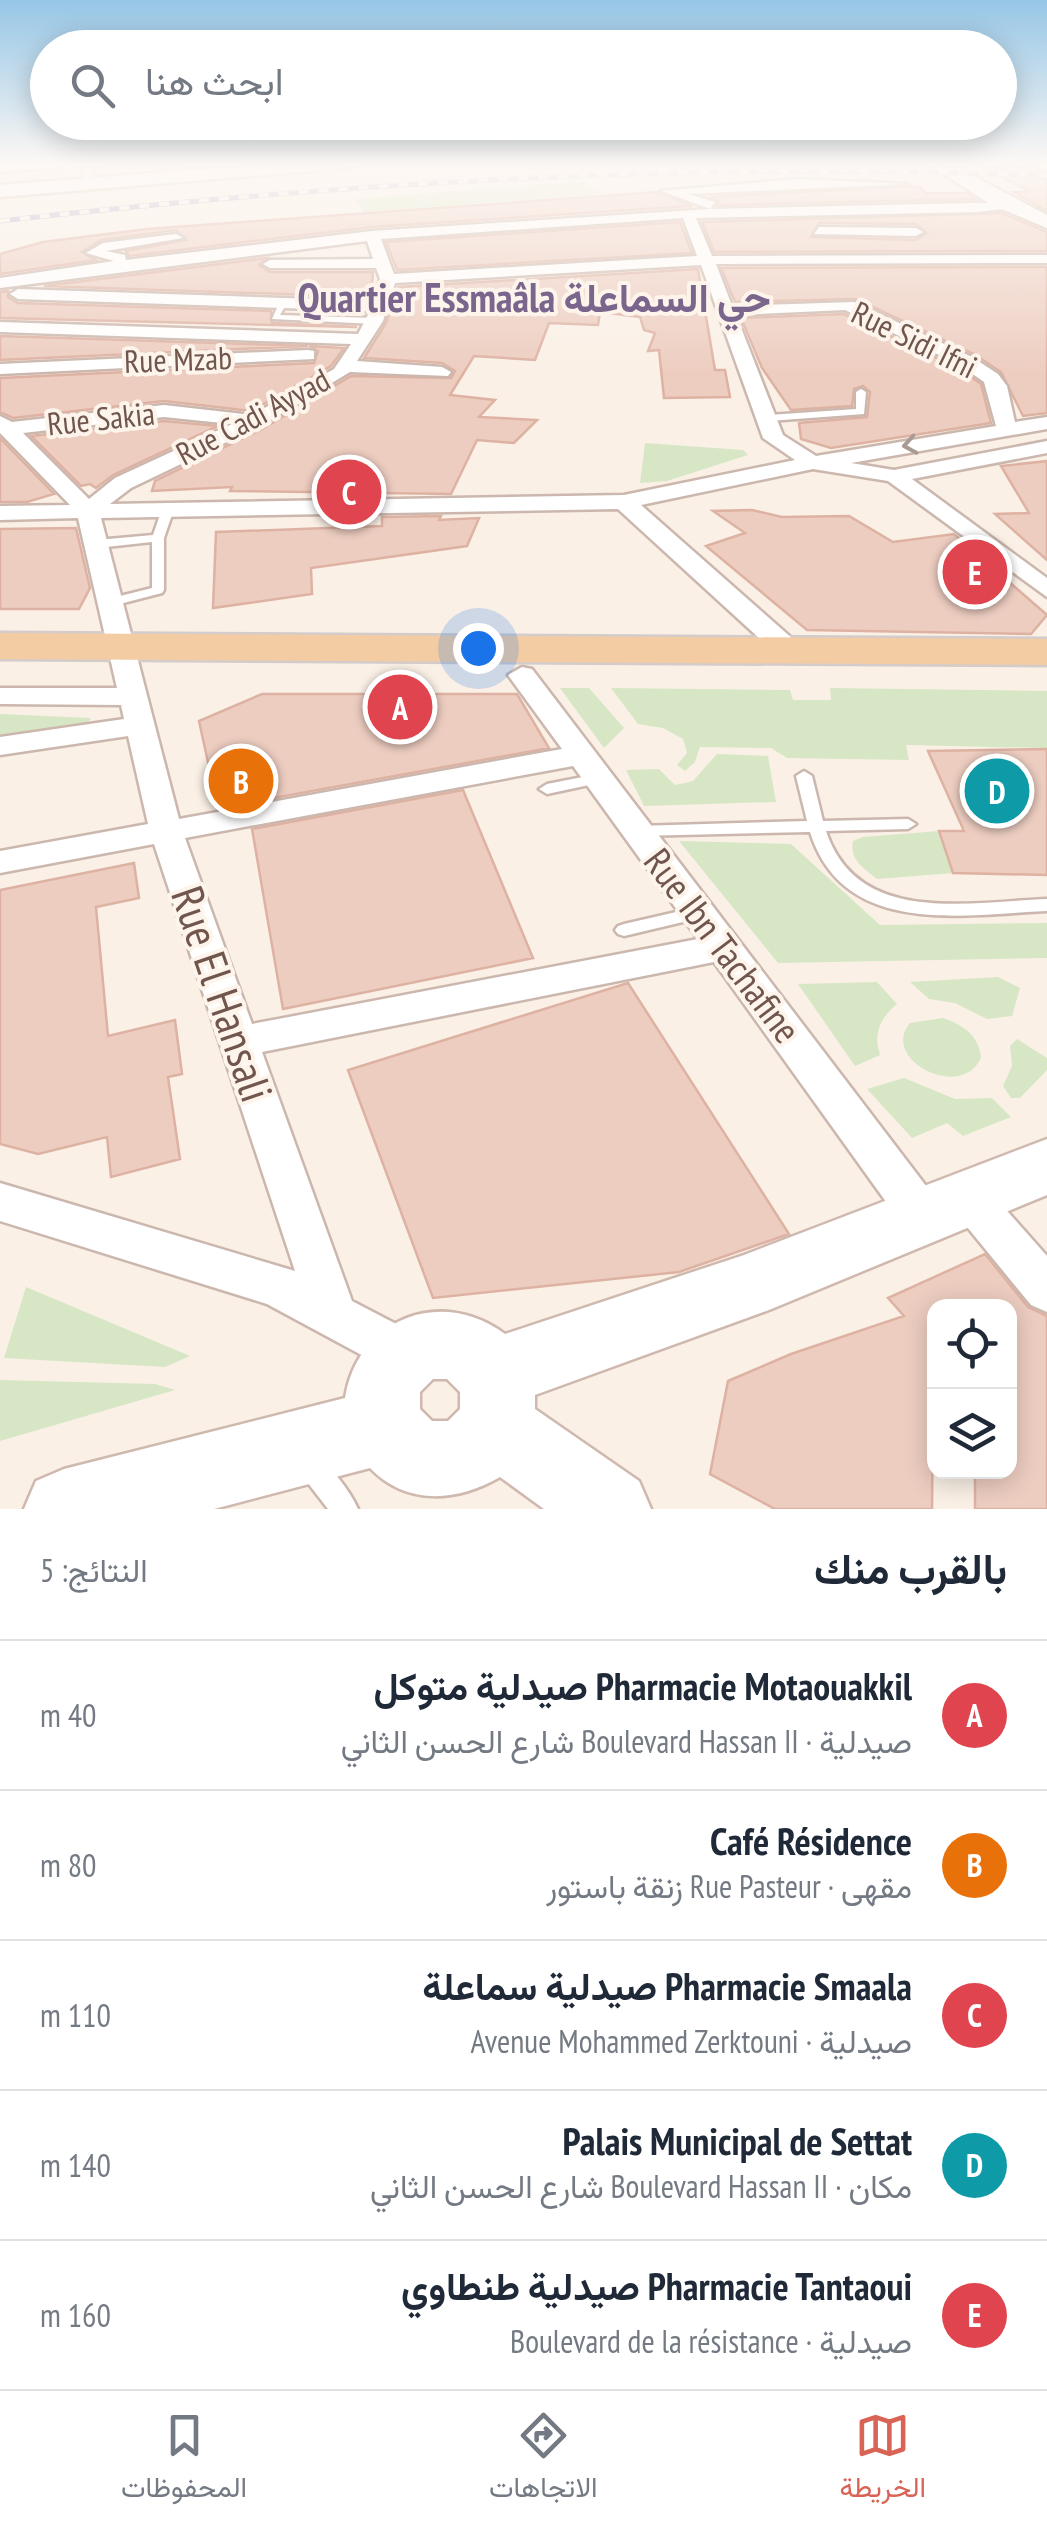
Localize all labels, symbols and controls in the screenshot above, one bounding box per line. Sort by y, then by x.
search box [30,30,1017,140]
text: ابحث هنا [145,56,283,105]
icon: search [65,58,120,113]
district label: Quartier Essmaâla حي السماعلة [297,271,771,331]
street label: Rue Sidi Ifni [845,291,984,387]
street label: Rue Mzab [123,336,233,382]
street label: Rue Cadi Ayyad [168,358,337,474]
street label: Rue Sakia [45,391,157,445]
one-way arrow [902,434,919,455]
pin: C [316,454,382,530]
pin: E [942,534,1008,610]
your location [453,623,504,674]
pin: A [368,670,432,744]
pin: B [208,744,274,818]
pin: D [964,754,1030,828]
street label: Rue Ibn Tachafine [634,838,812,1052]
street label: Rue El Hansali [159,878,287,1109]
map controls [927,1299,1017,1479]
button: locate [927,1299,1017,1389]
button: layers [927,1389,1017,1479]
text: بالقرب منك [814,1541,1007,1596]
text: النتائج: 5 [40,1549,148,1591]
text: Pharmacie Motaouakkil صيدلية متوكل [374,1661,912,1710]
text: 40 m [40,1694,96,1736]
text: A [966,1694,983,1736]
text: صيدلية · Boulevard Hassan II شارع الحسن الثاني [341,1720,912,1762]
text: Café Résidence [710,1816,912,1865]
text: 80 m [40,1844,96,1886]
text: B [967,1844,982,1886]
text: مقهى · Rue Pasteur زنقة باستور [546,1865,912,1907]
text: Pharmacie Smaala صيدلية سماعلة [422,1961,912,2010]
text: 110 m [40,1994,111,2036]
text: C [967,1994,982,2036]
text: صيدلية · Avenue Mohammed Zerktouni [471,2020,912,2062]
text: Palais Municipal de Settat [563,2116,912,2165]
text: 140 m [40,2144,111,2186]
text: D [966,2144,983,2186]
text: مكان · Boulevard Hassan II شارع الحسن الثاني [370,2165,912,2207]
text: Pharmacie Tantaoui صيدلية طنطاوي [401,2261,912,2310]
text: 160 m [40,2294,111,2336]
text: E [968,2294,981,2336]
text: صيدلية · Boulevard de la résistance [510,2320,912,2362]
tab: المحفوظات [121,2408,247,2512]
tab: الاتجاهات [489,2408,598,2512]
tab: الخريطة [839,2408,926,2512]

